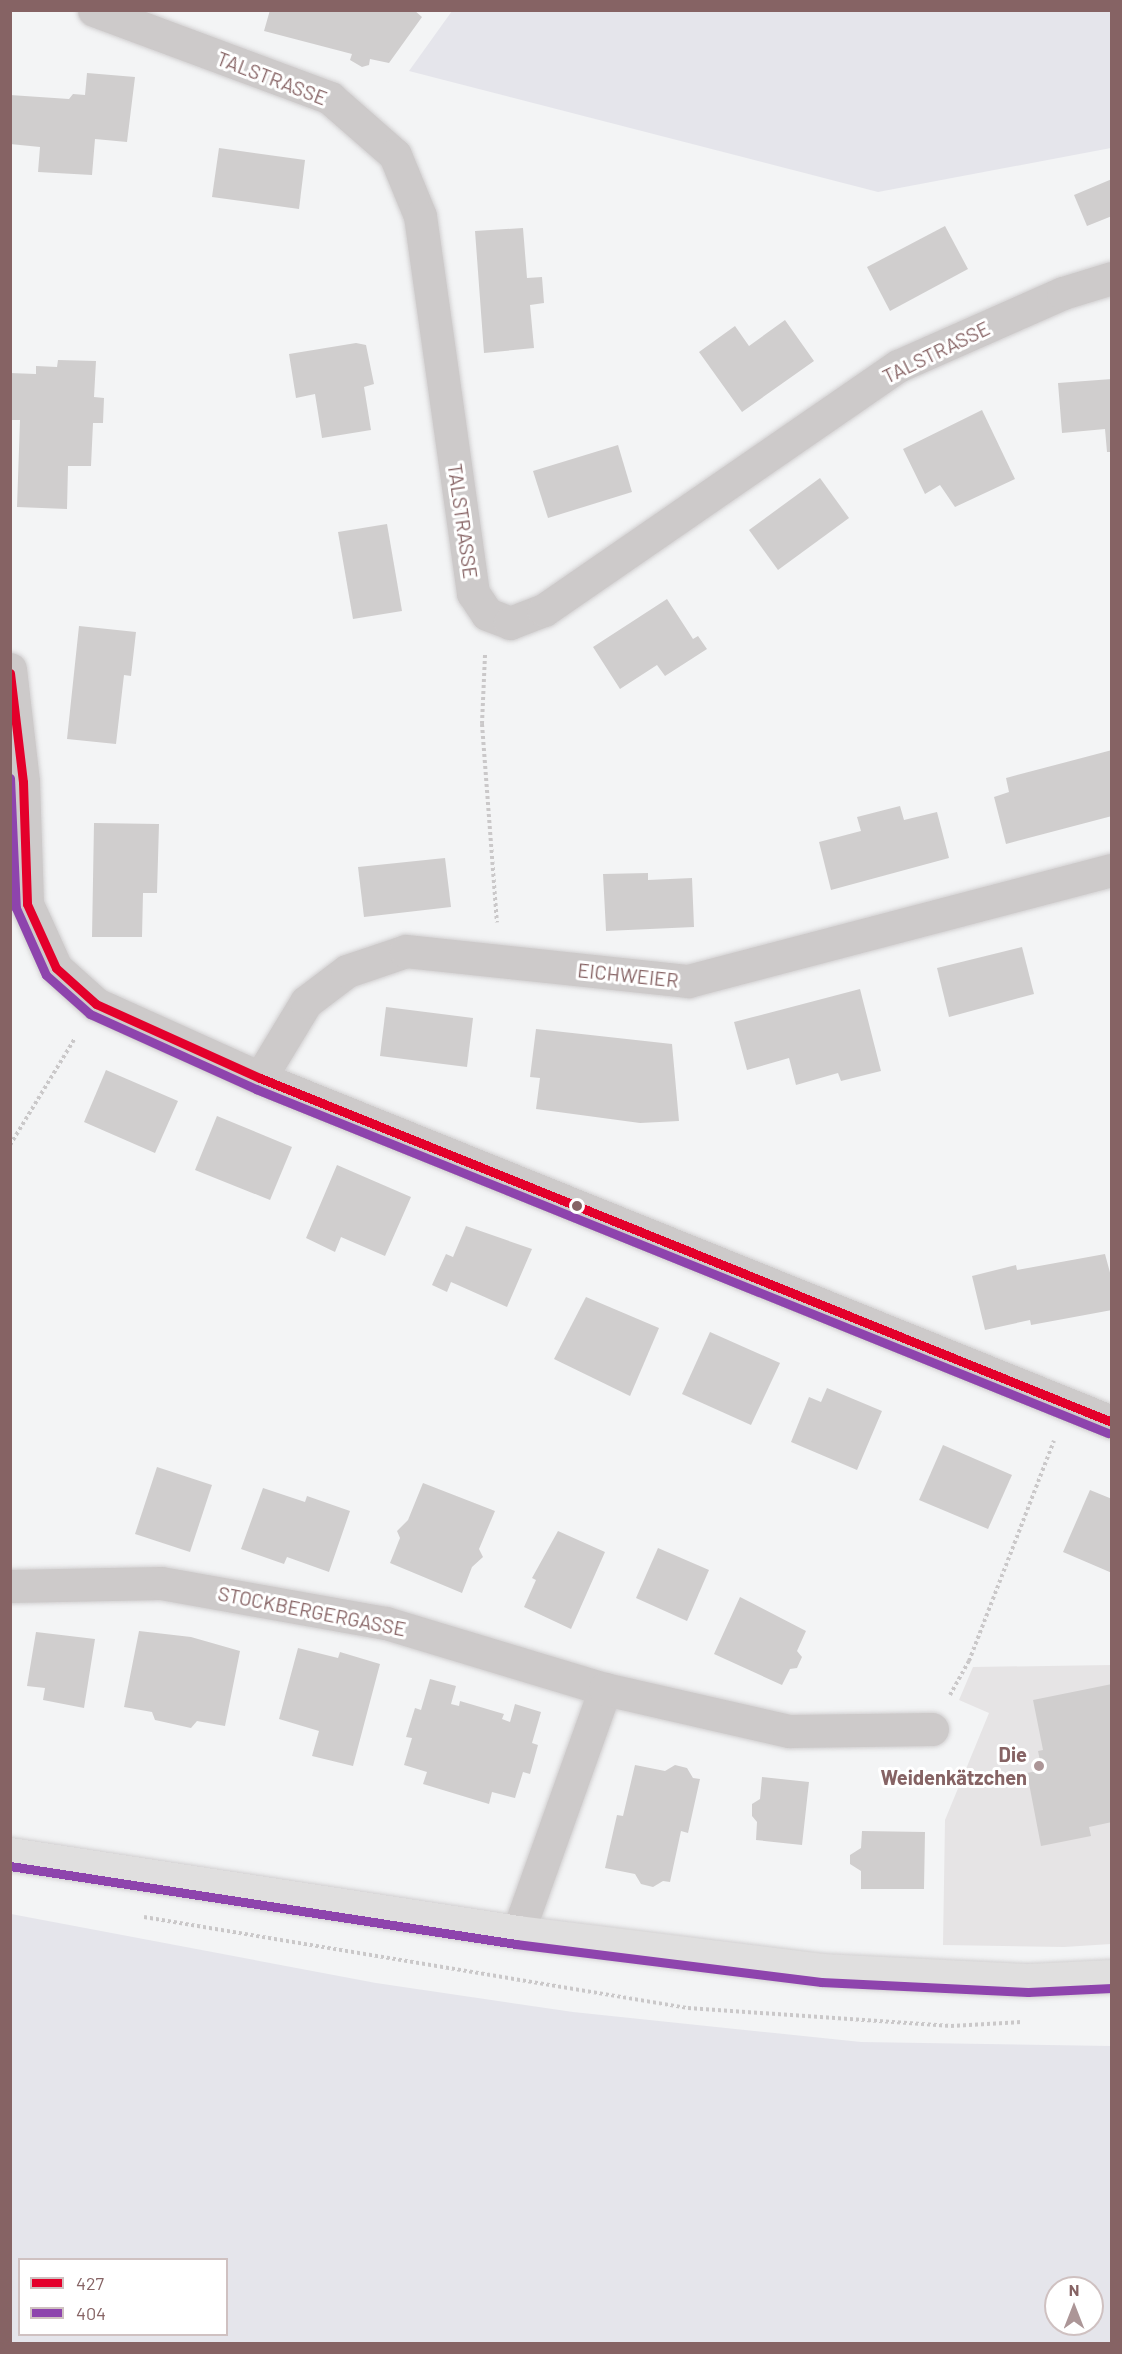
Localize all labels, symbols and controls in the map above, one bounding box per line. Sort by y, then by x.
street label: TALSTRASSE [213,46,331,110]
street label: TALSTRASSE [878,316,994,388]
street label: TALSTRASSE [443,462,483,580]
street label: EICHWEIER [576,958,680,992]
unlabelled marker [571,1200,583,1212]
street label: STOCKBERGERGASSE [216,1581,408,1641]
place label: Die Weidenkätzchen [880,1742,1027,1789]
marker: Die Weidenkätzchen [1032,1759,1046,1773]
legend [18,2258,228,2336]
text: 427 [76,2272,104,2294]
north arrow [1044,2276,1104,2336]
text: N [1069,2280,1079,2299]
text: 404 [76,2302,106,2324]

